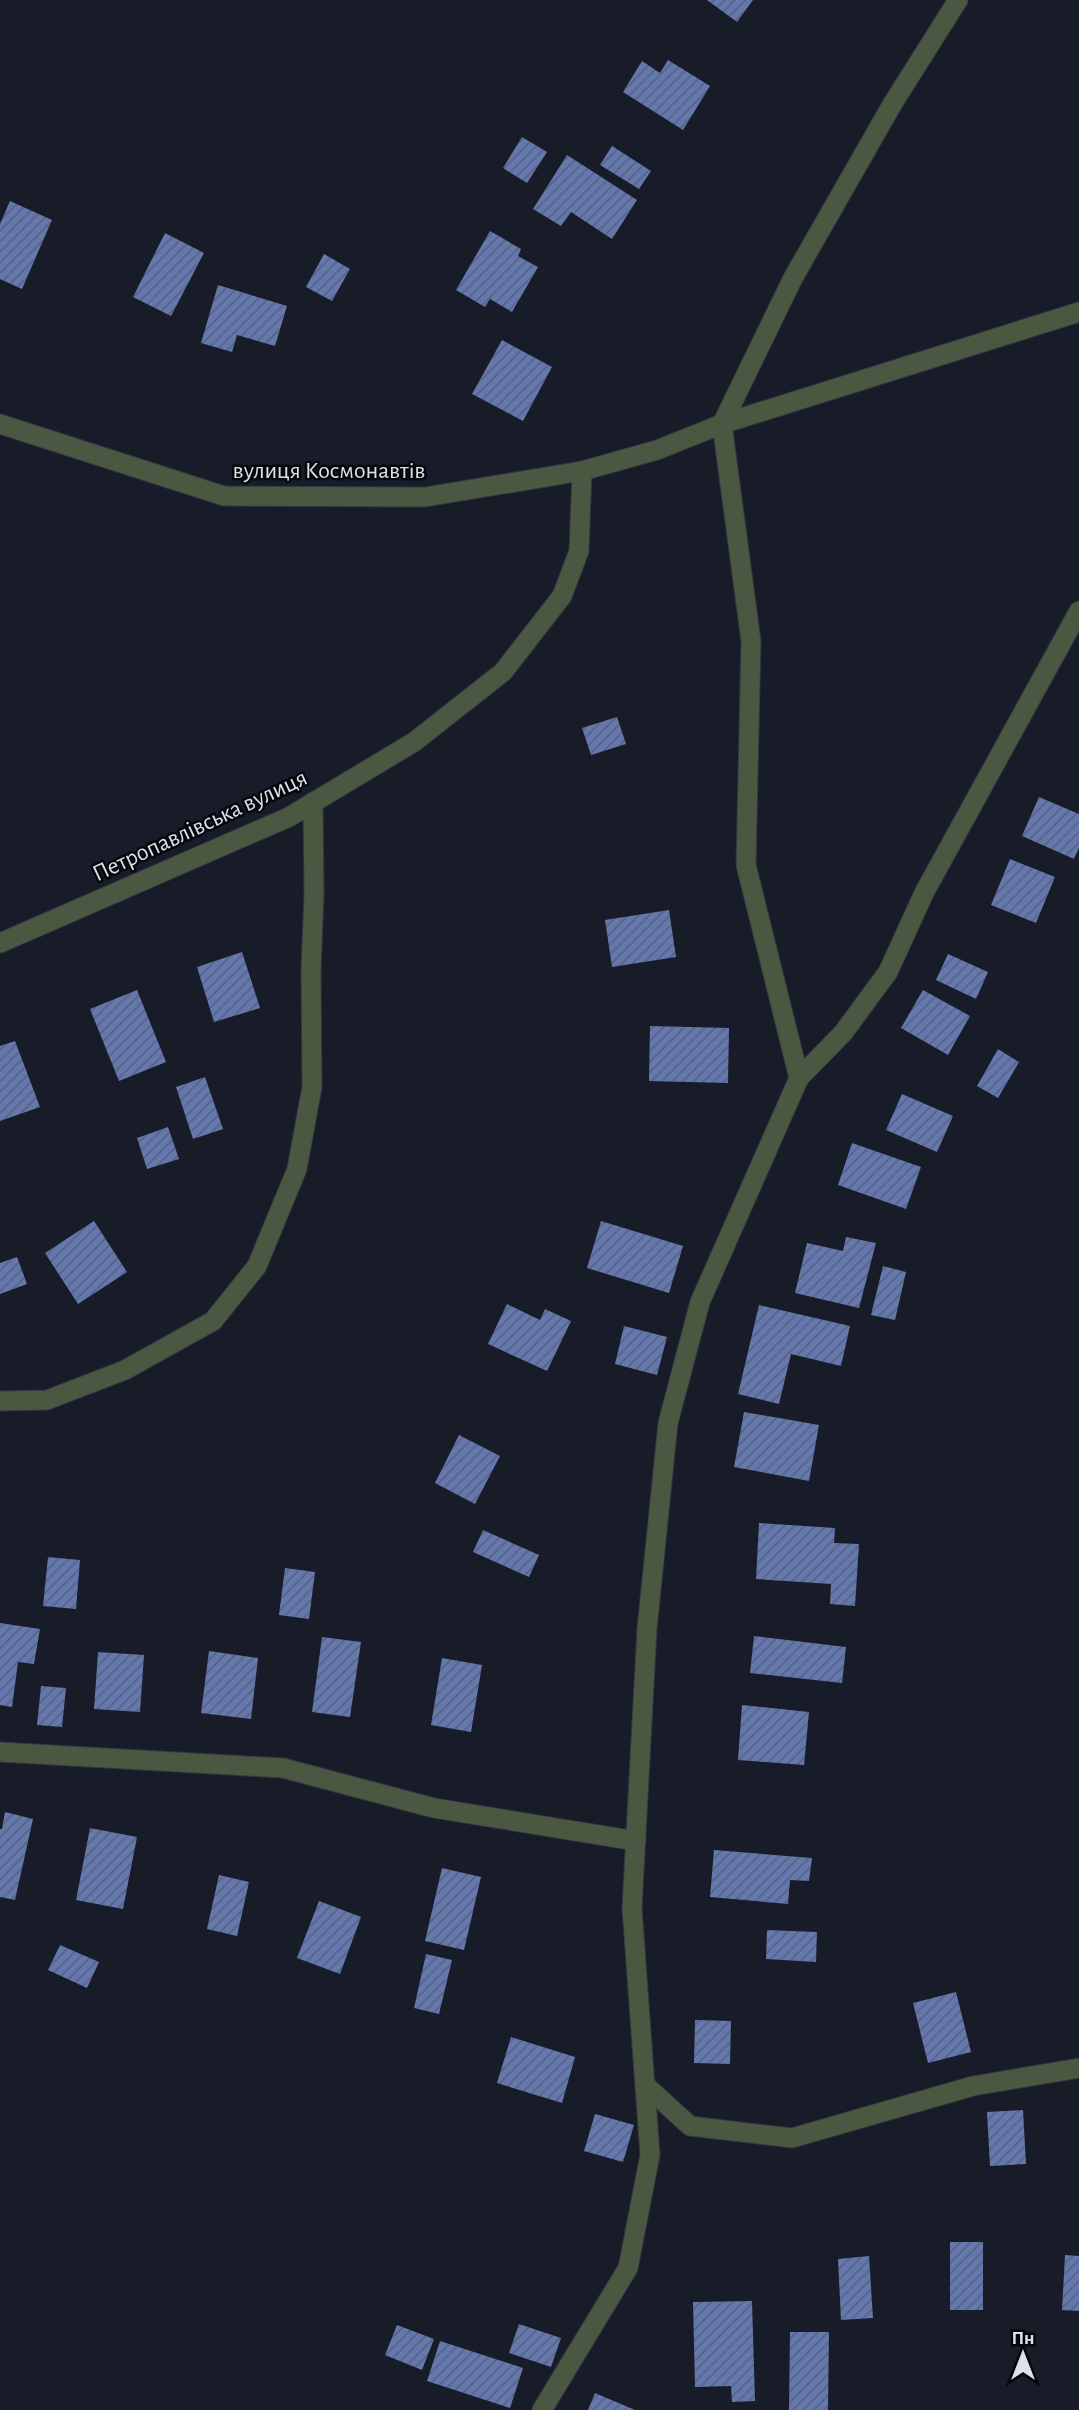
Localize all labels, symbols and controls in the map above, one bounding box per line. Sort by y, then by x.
street label: вулиця Космонавтів [233,459,425,483]
street label: Петропавлівська вулиця [89,766,311,886]
north arrow [988,2319,1058,2389]
text: Пн [1011,2329,1035,2348]

